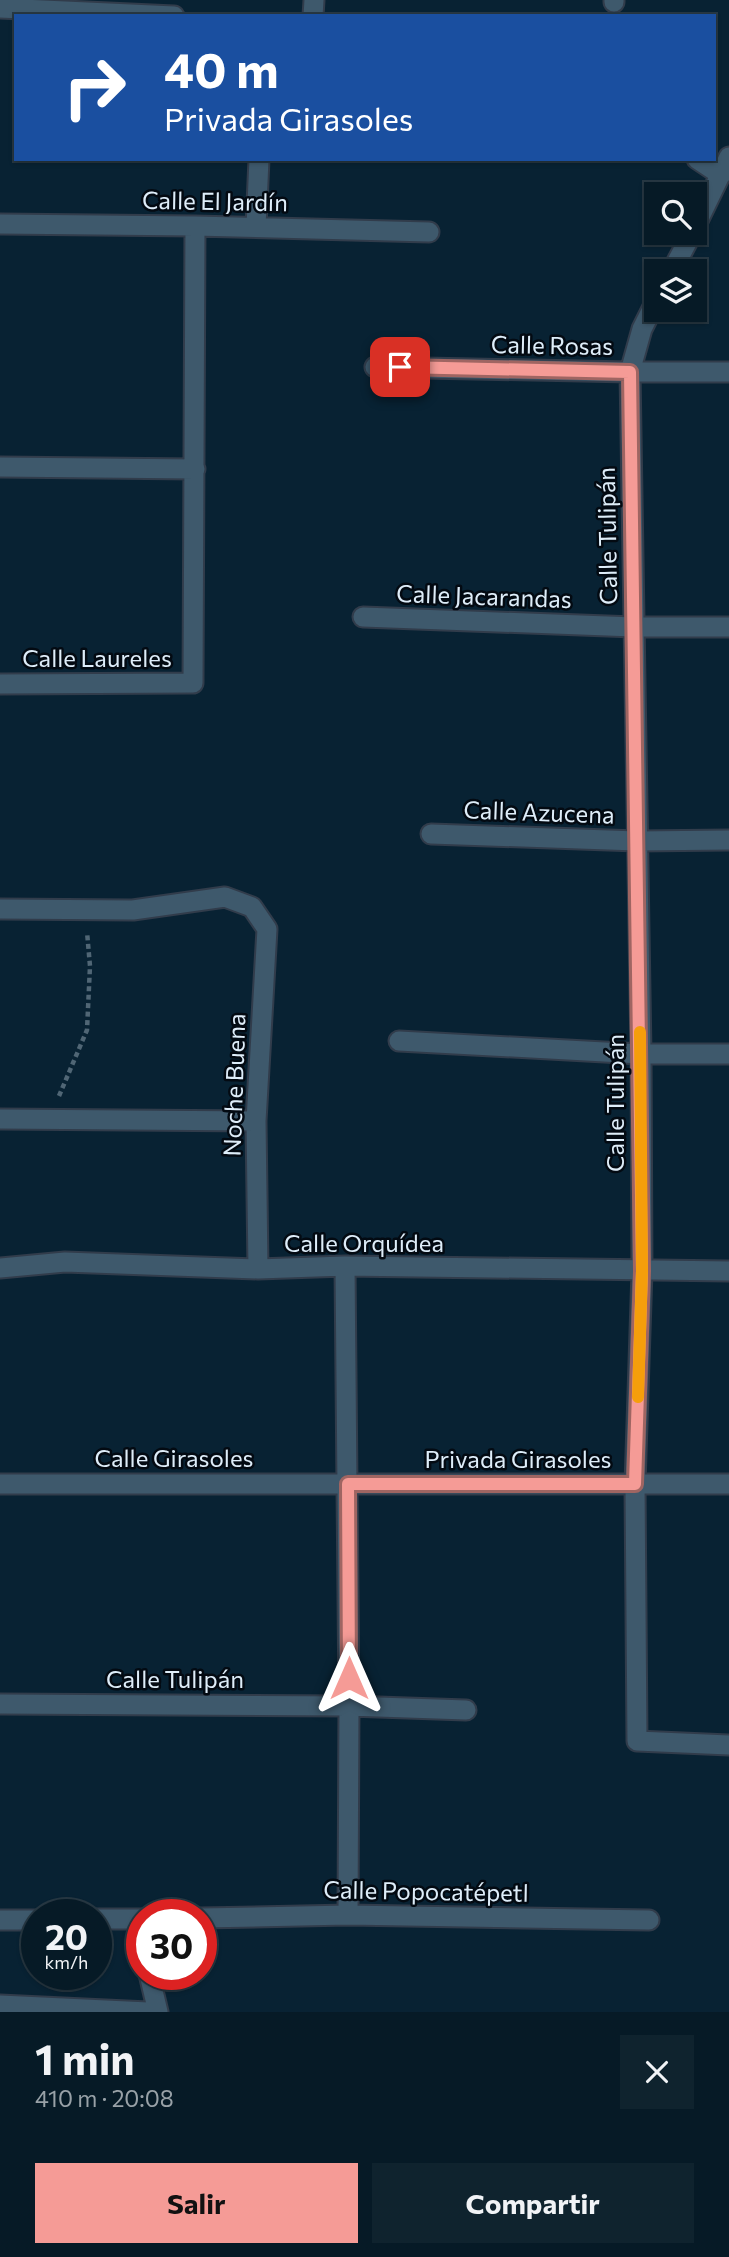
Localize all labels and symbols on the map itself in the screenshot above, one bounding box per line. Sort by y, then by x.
street label: Calle El Jardín [142,185,288,216]
street label: Calle Rosas [491,329,613,360]
pin [370,337,430,397]
street label: Calle Tulipán [591,467,622,605]
street label: Calle Jacarandas [396,578,572,613]
street label: Calle Laureles [22,643,172,672]
street label: Calle Azucena [463,794,615,829]
street label: Noche Buena [217,1013,250,1157]
street label: Calle Tulipán [600,1034,629,1172]
street label: Calle Orquídea [284,1228,444,1257]
street label: Calle Girasoles [94,1443,254,1472]
street label: Privada Girasoles [424,1444,612,1473]
position arrow [312,1641,386,1715]
street label: Calle Tulipán [106,1664,244,1693]
street label: Calle Popocatépetl [323,1874,529,1907]
speed limit sign: 30 [126,1899,217,1990]

